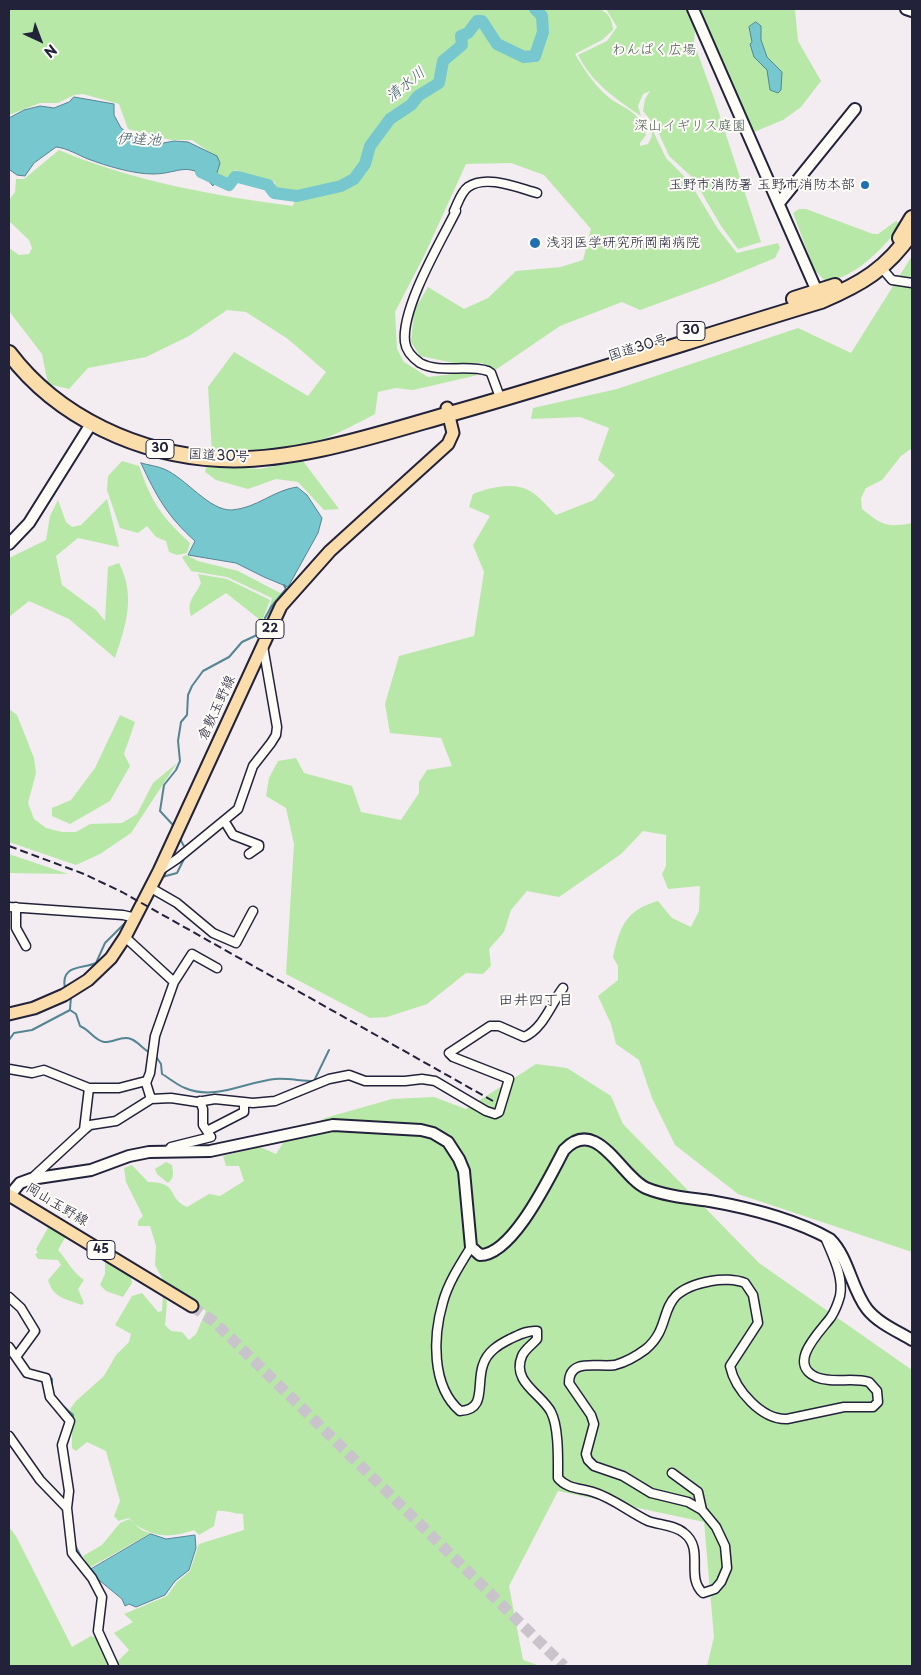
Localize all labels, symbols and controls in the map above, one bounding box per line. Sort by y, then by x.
north arrow [15,15,65,65]
text: N [39,40,62,63]
park label: わんぱく広場 [612,42,696,58]
water label: 清水川 [383,64,429,106]
park label: 深山イギリス庭園 [634,118,746,134]
water label: 伊達池 [116,130,162,150]
place label: 玉野市消防署 玉野市消防本部 [668,177,855,193]
marker: 玉野市消防署 玉野市消防本部 [859,179,871,191]
place label: 浅羽医学研究所岡南病院 [546,235,700,251]
marker: 浅羽医学研究所岡南病院 [528,236,542,250]
road number: 30 [677,322,705,341]
street label: 国道30号 [606,331,670,365]
road number: 30 [146,439,174,458]
street label: 国道30号 [188,446,250,466]
road number: 22 [256,620,284,638]
street label: 倉敷玉野線 [195,673,239,743]
district label: 田井四丁目 [499,992,573,1010]
street label: 岡山玉野線 [23,1180,91,1230]
road number: 45 [87,1240,115,1260]

